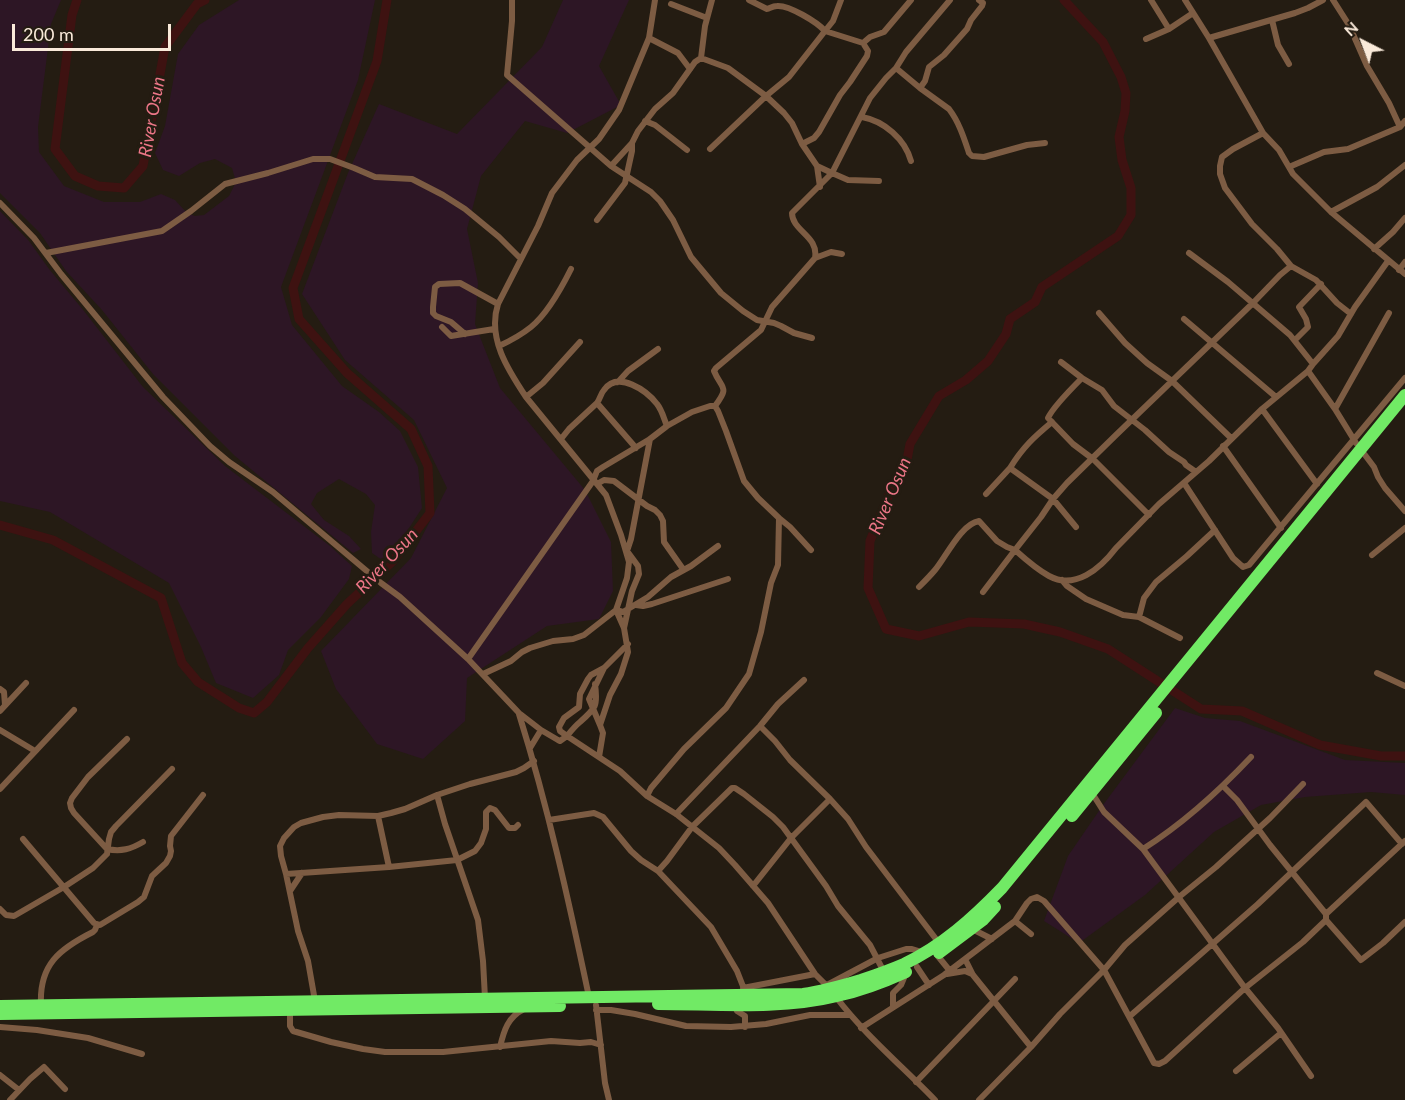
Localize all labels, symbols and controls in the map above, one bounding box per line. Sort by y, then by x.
scale bar [15,12,174,50]
north arrow [1333,12,1393,72]
text: N [1340,17,1362,39]
text: 200 m [23,23,74,45]
water label: River Osun [134,75,170,159]
water label: River Osun [864,454,916,538]
water label: River Osun [351,524,423,598]

